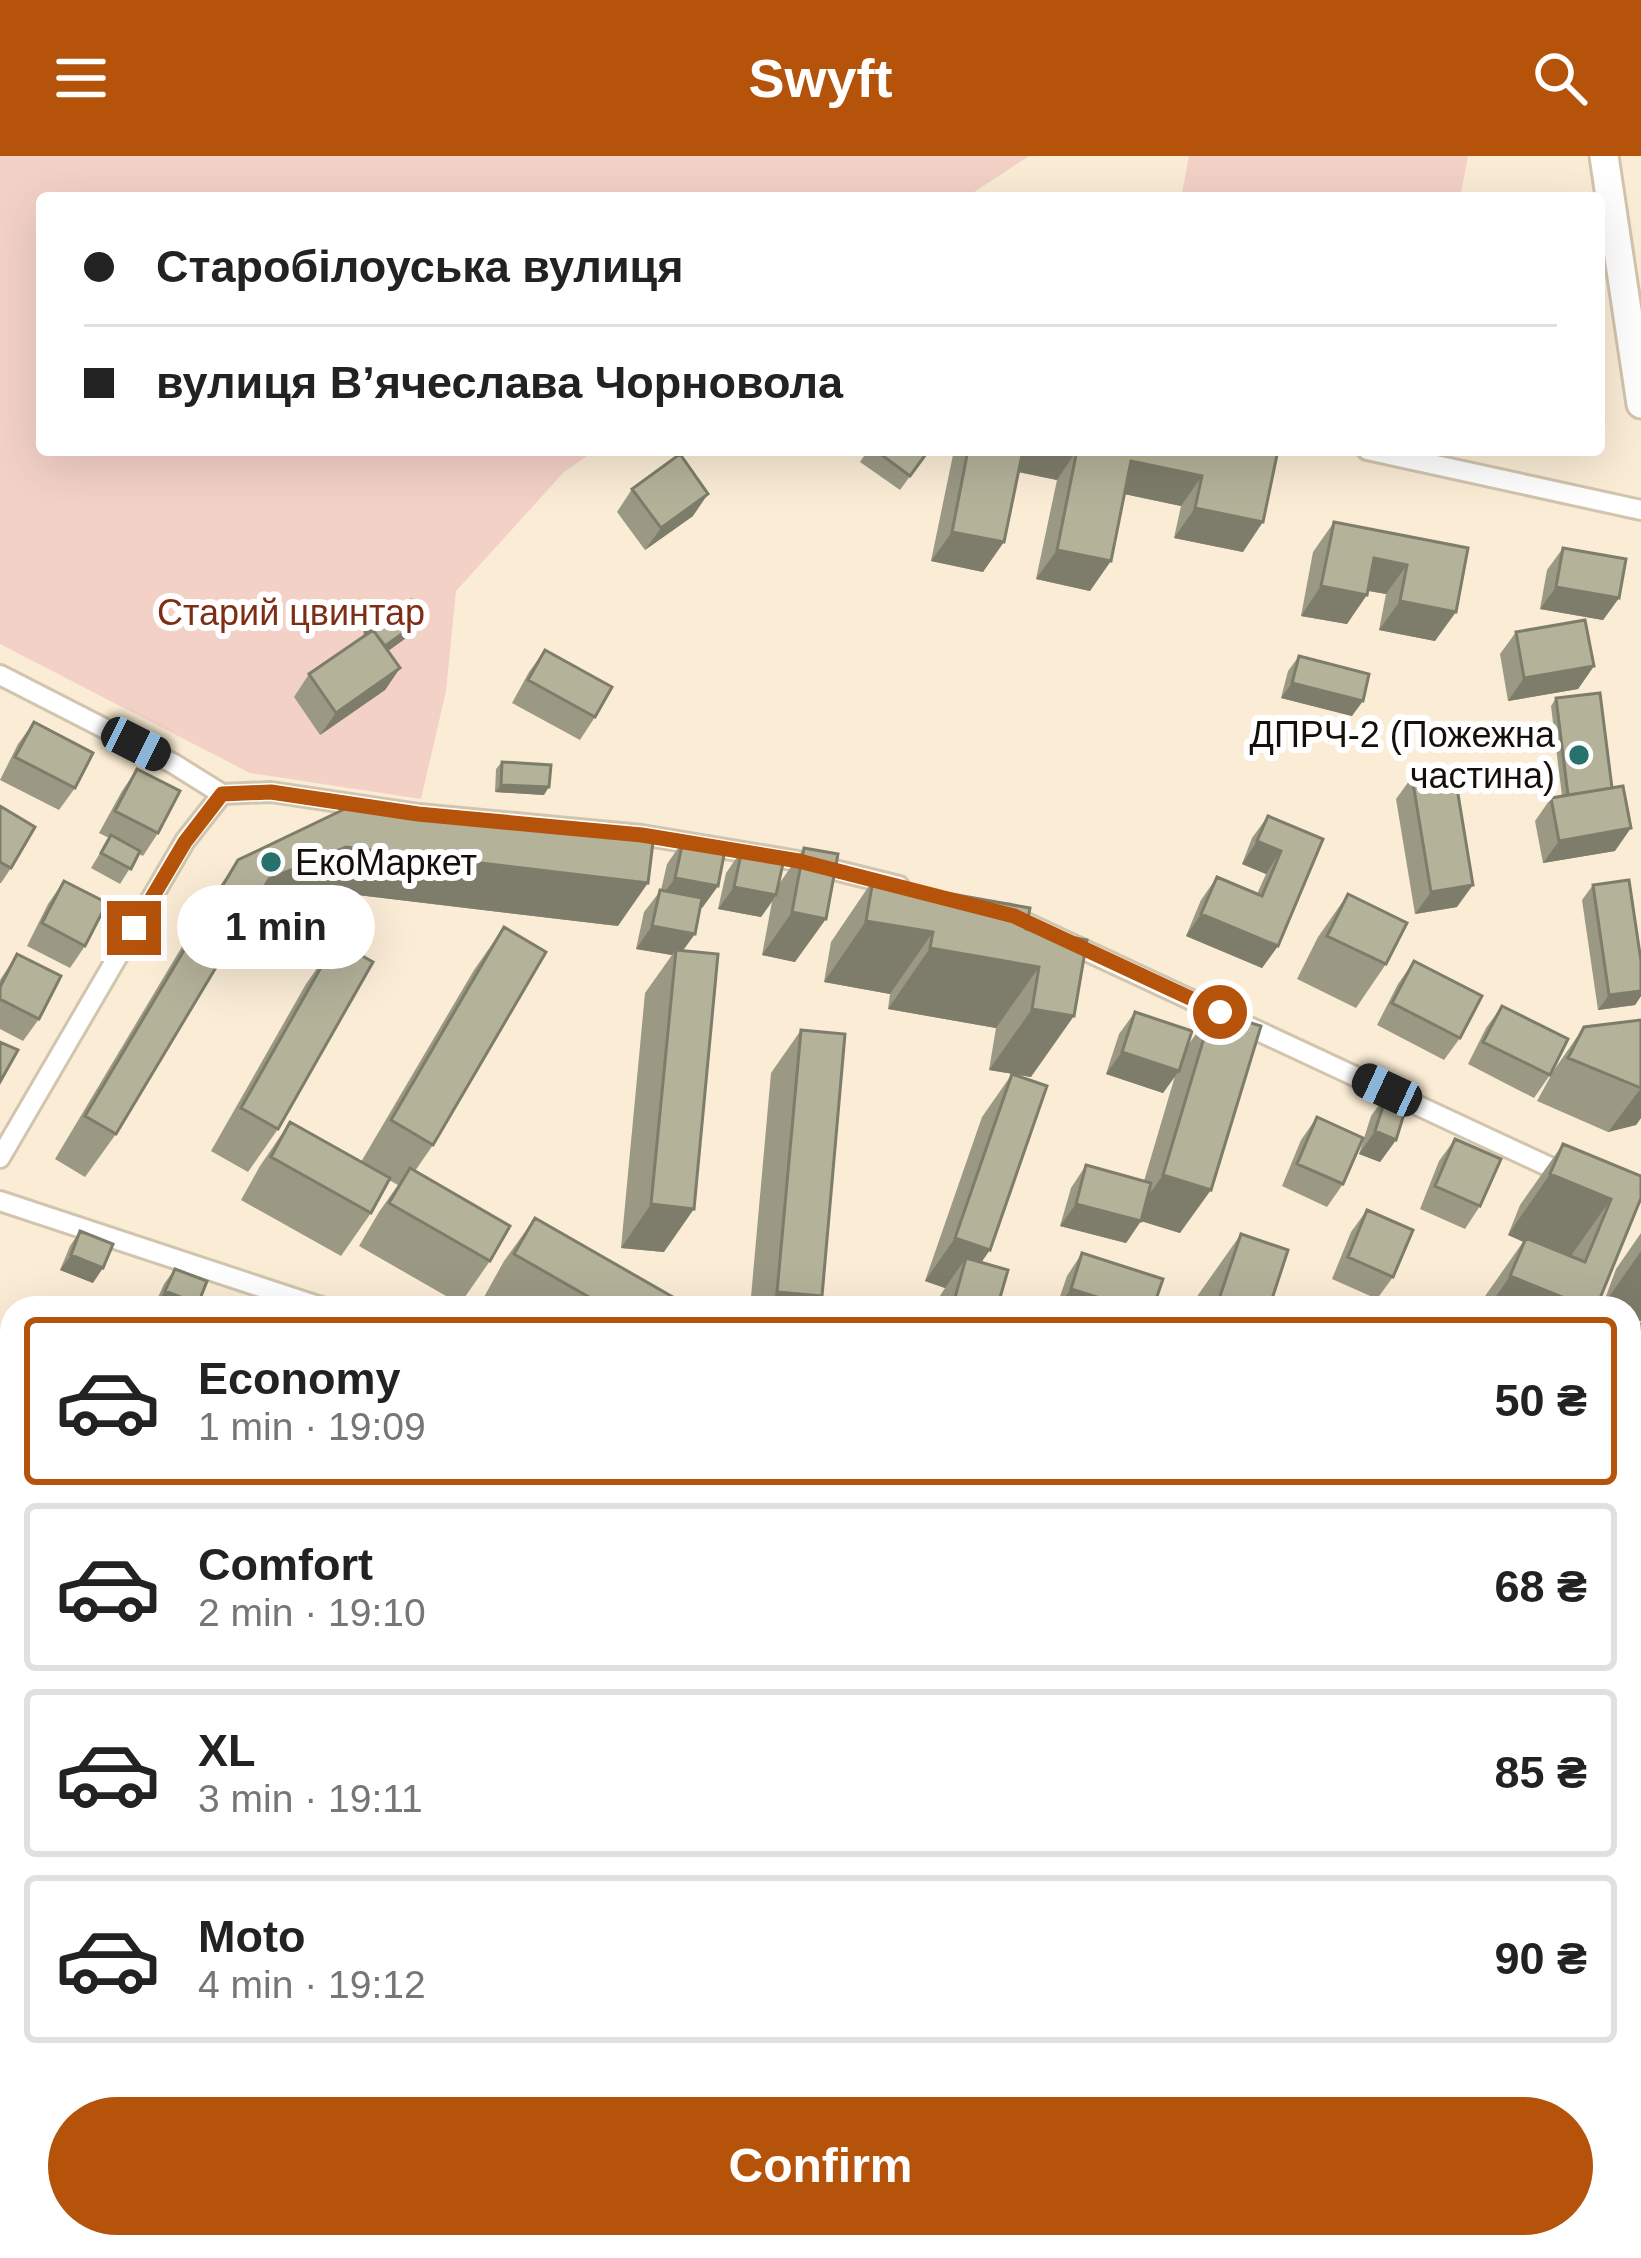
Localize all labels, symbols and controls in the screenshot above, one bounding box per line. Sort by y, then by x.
icon: menu [48,45,114,111]
icon: search [1527,45,1593,111]
text: Swyft [748,48,893,108]
text: Старобілоуська вулиця [156,241,684,292]
text: вулиця Вʼячеслава Чорновола [156,357,843,408]
park label: Старий цвинтар [157,592,425,633]
car [96,712,176,776]
place label: ДПРЧ-2 (Пожежна частина) [1250,714,1556,796]
marker: ДПРЧ-2 (Пожежна частина) [1566,742,1592,768]
place label: ЕкоМаркет [295,842,477,883]
marker: ЕкоМаркет [258,849,284,875]
callout: 1 min [176,886,374,970]
route end [107,901,161,955]
text: 1 min [225,905,327,948]
route start [1193,985,1247,1039]
car [1347,1058,1427,1122]
icon: car [54,1347,162,1455]
text: Economy [198,1353,401,1404]
text: 50 ₴ [1494,1375,1587,1426]
text: 1 min · 19:09 [198,1405,426,1448]
icon: car [54,1533,162,1641]
text: Comfort [198,1539,373,1590]
text: 68 ₴ [1494,1561,1587,1612]
text: 2 min · 19:10 [198,1591,426,1634]
icon: car [54,1719,162,1827]
text: XL [198,1725,256,1776]
text: 85 ₴ [1494,1747,1587,1798]
text: 3 min · 19:11 [198,1777,423,1820]
icon: car [54,1905,162,2013]
text: Moto [198,1911,305,1962]
text: 90 ₴ [1494,1933,1587,1984]
text: 4 min · 19:12 [198,1963,426,2006]
button: Confirm [48,2097,1593,2235]

